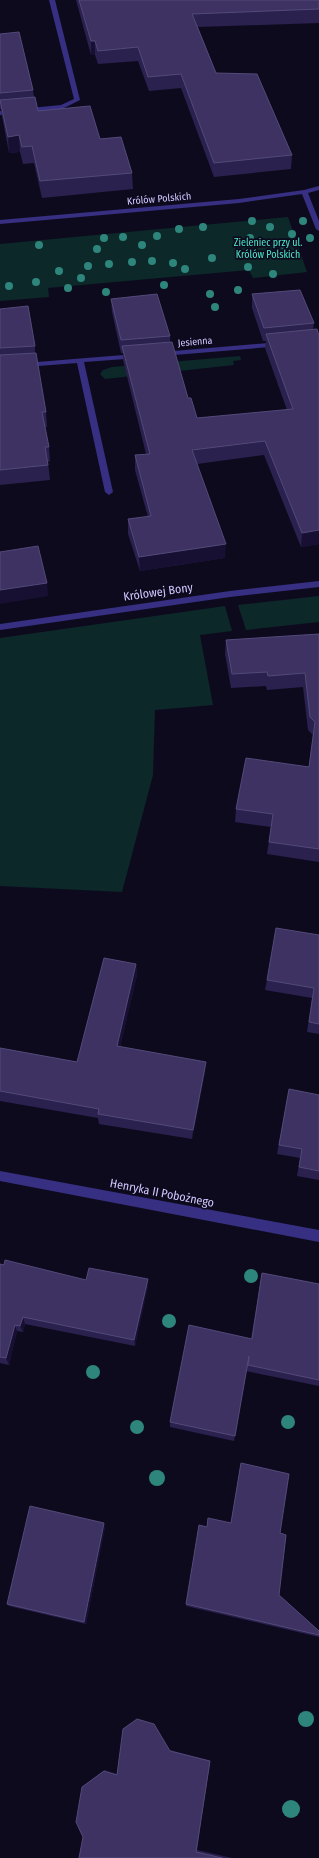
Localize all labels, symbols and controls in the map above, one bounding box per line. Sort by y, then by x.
street label: Królów Polskich [127,190,192,208]
park label: Zieleniec przy ul. Królów Polskich [234,237,302,261]
street label: Jesienna [177,334,213,349]
street label: Królowej Bony [122,580,194,604]
street label: Henryka II Pobożnego [109,1176,215,1210]

